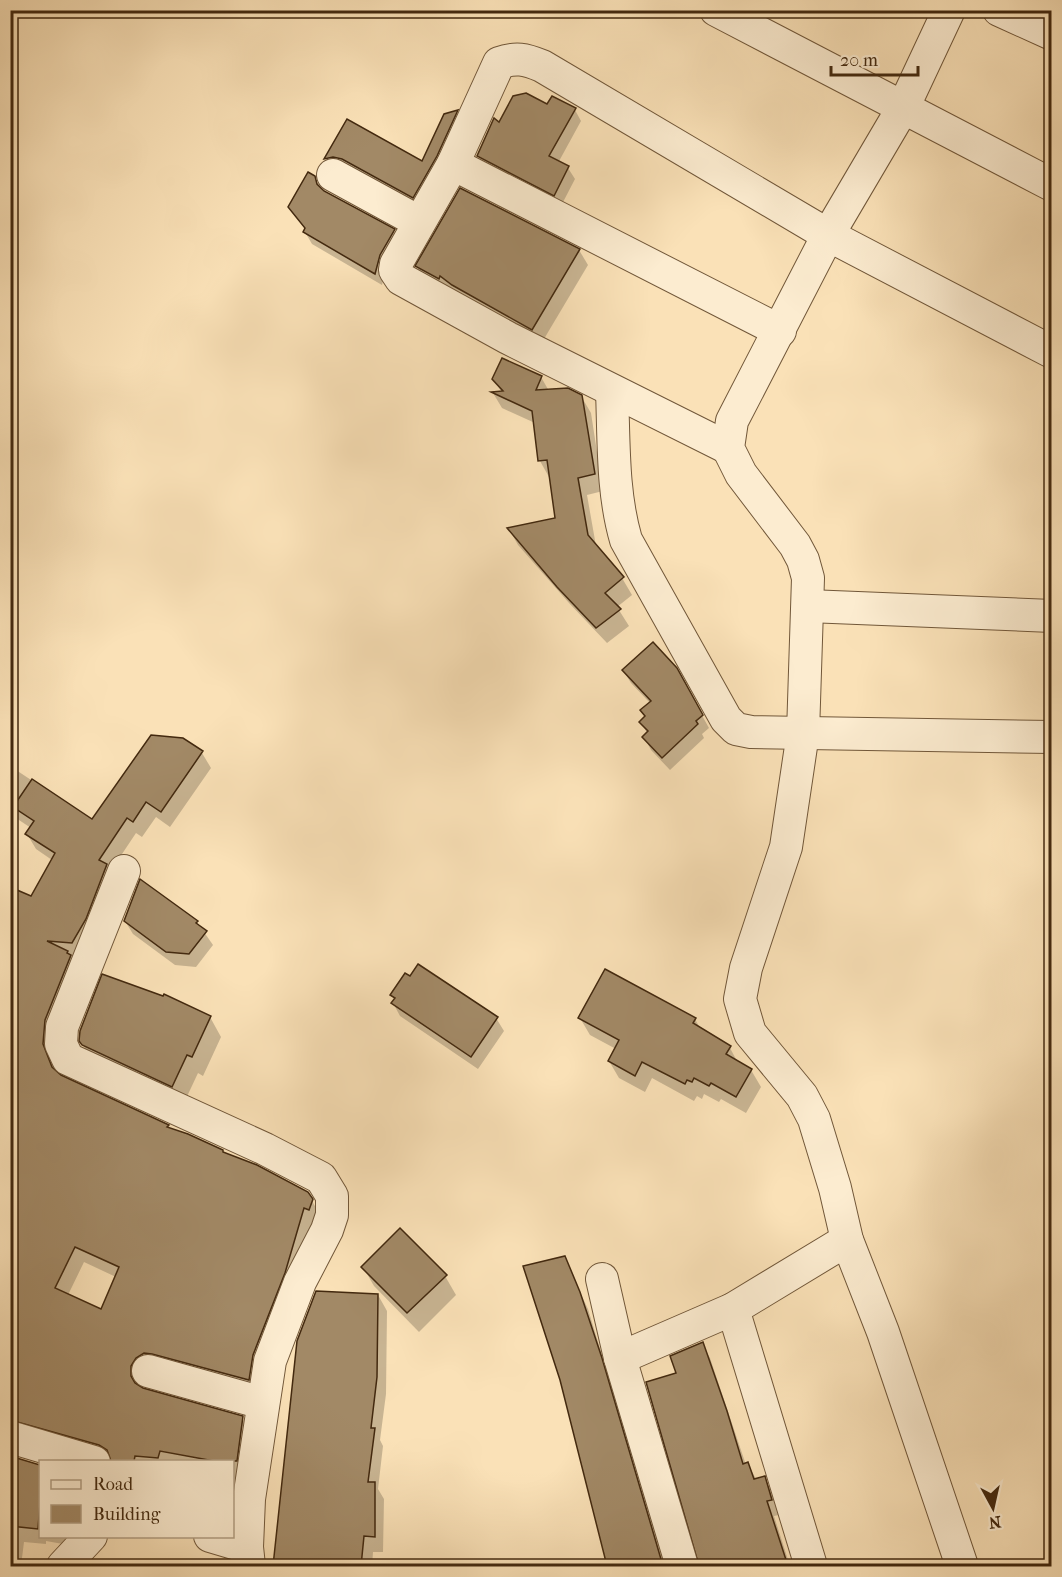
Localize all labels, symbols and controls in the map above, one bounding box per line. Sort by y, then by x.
scale bar [831,39,918,77]
text: 20 m [840,50,878,71]
legend [39,1460,234,1538]
text: Road [93,1474,133,1495]
north arrow [963,1478,1023,1538]
text: Building [93,1504,161,1525]
text: N [987,1512,1002,1533]

